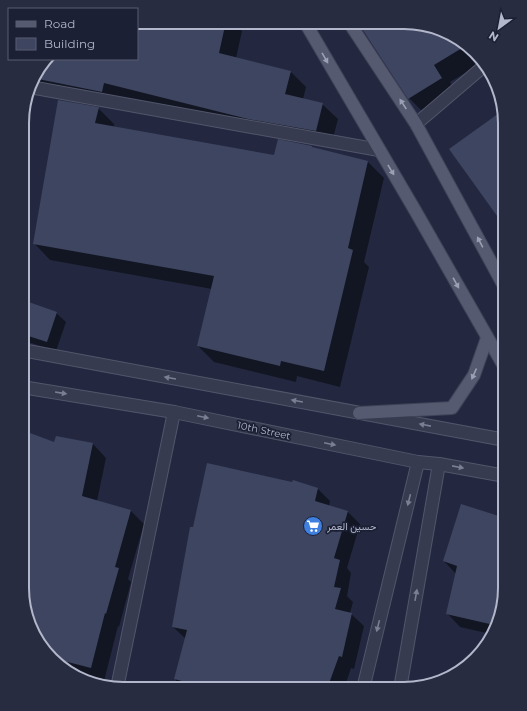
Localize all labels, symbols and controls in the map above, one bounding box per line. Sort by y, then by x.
legend [8,8,138,60]
north arrow [479,8,519,48]
text: Road [44,16,75,31]
text: N [486,28,501,45]
text: Building [44,36,95,51]
one-way arrow [322,52,329,64]
one-way arrow [399,98,406,110]
one-way arrow [388,164,395,176]
one-way arrow [476,236,483,248]
one-way arrow [453,277,460,289]
one-way arrow [471,368,477,380]
one-way arrow [163,374,176,380]
one-way arrow [55,390,67,396]
one-way arrow [291,398,304,404]
one-way arrow [197,415,209,421]
street label: 10th Street [236,419,292,442]
one-way arrow [419,422,431,428]
one-way arrow [324,441,336,447]
one-way arrow [452,465,464,471]
one-way arrow [406,494,412,506]
supermarket icon: حسين العمر [302,515,324,537]
place label: حسين العمر [326,520,377,533]
one-way arrow [414,589,420,601]
one-way arrow [375,620,381,632]

